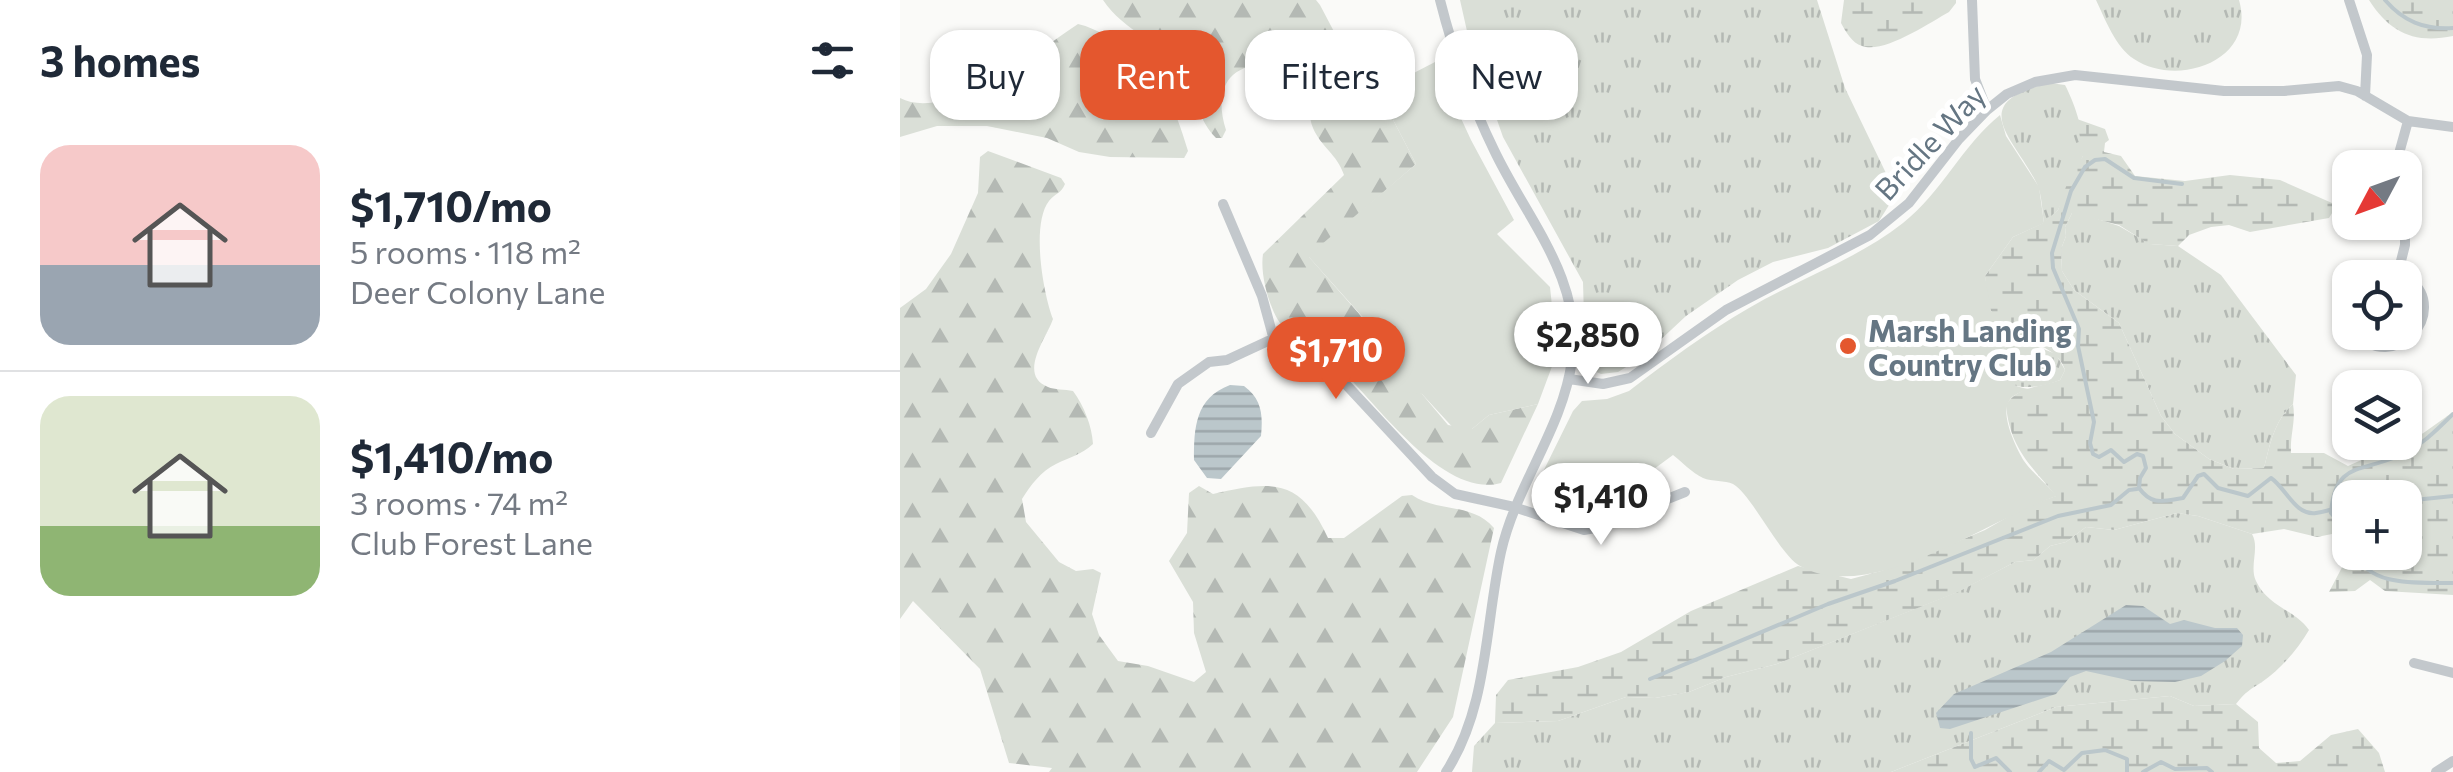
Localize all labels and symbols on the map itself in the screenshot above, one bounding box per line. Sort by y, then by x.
street label: Bridle Way [1866,75,1992,207]
north arrow [2332,150,2422,240]
pin: $2,850 [1507,302,1669,387]
place label: Marsh Landing Country Club [1868,311,2072,382]
pin: $1,710 [1255,317,1417,402]
marker: Marsh Landing Country Club [1837,335,1859,357]
pin: $1,410 [1520,463,1682,548]

